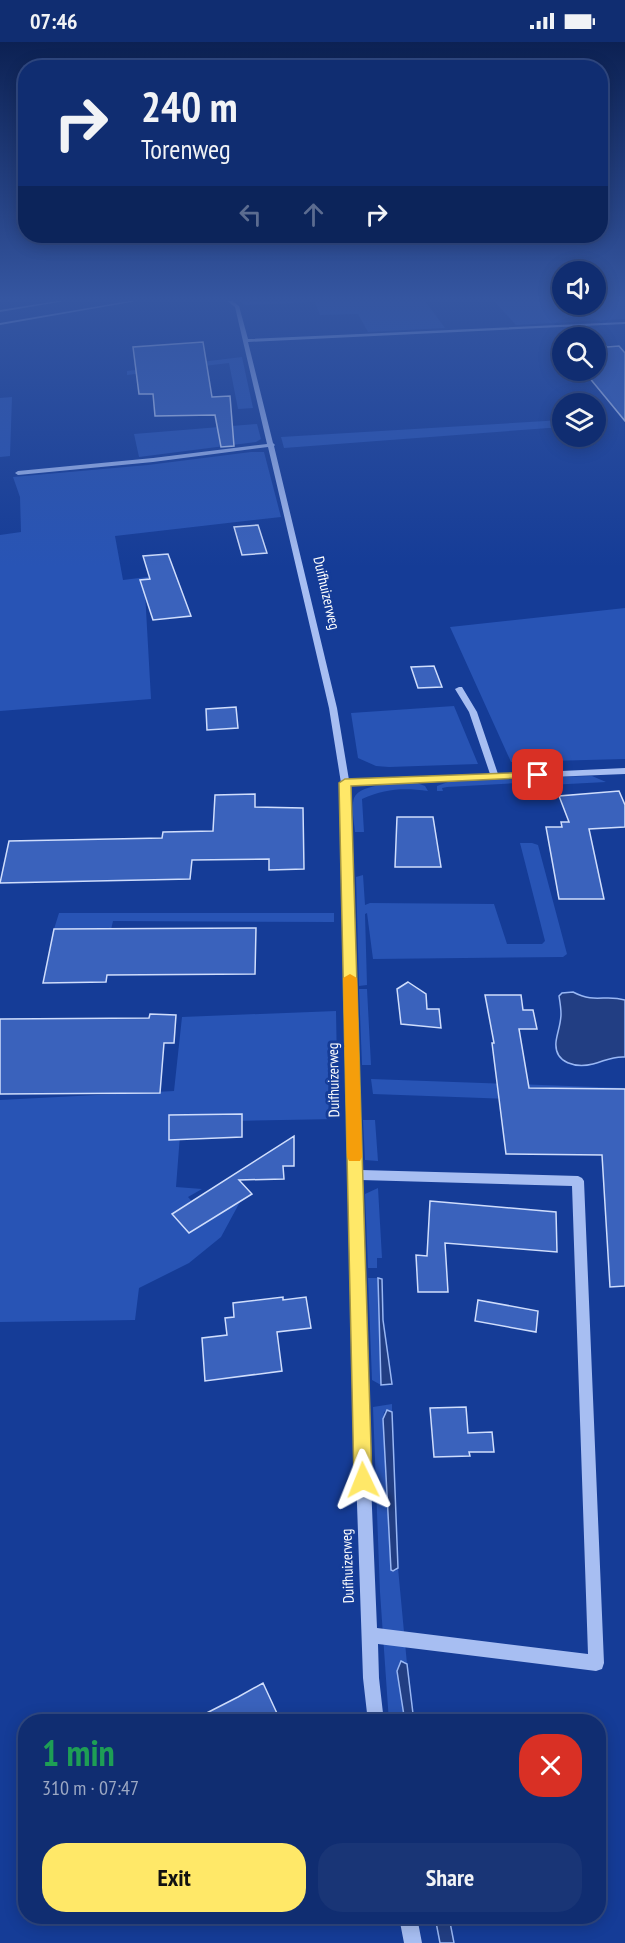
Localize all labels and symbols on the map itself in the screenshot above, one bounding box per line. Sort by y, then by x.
street label: Duifhuizerweg [309,554,345,632]
pin [512,749,563,800]
street label: Duifhuizerweg [323,1043,343,1117]
position arrow [331,1448,395,1512]
street label: Duifhuizerweg [336,1528,358,1604]

